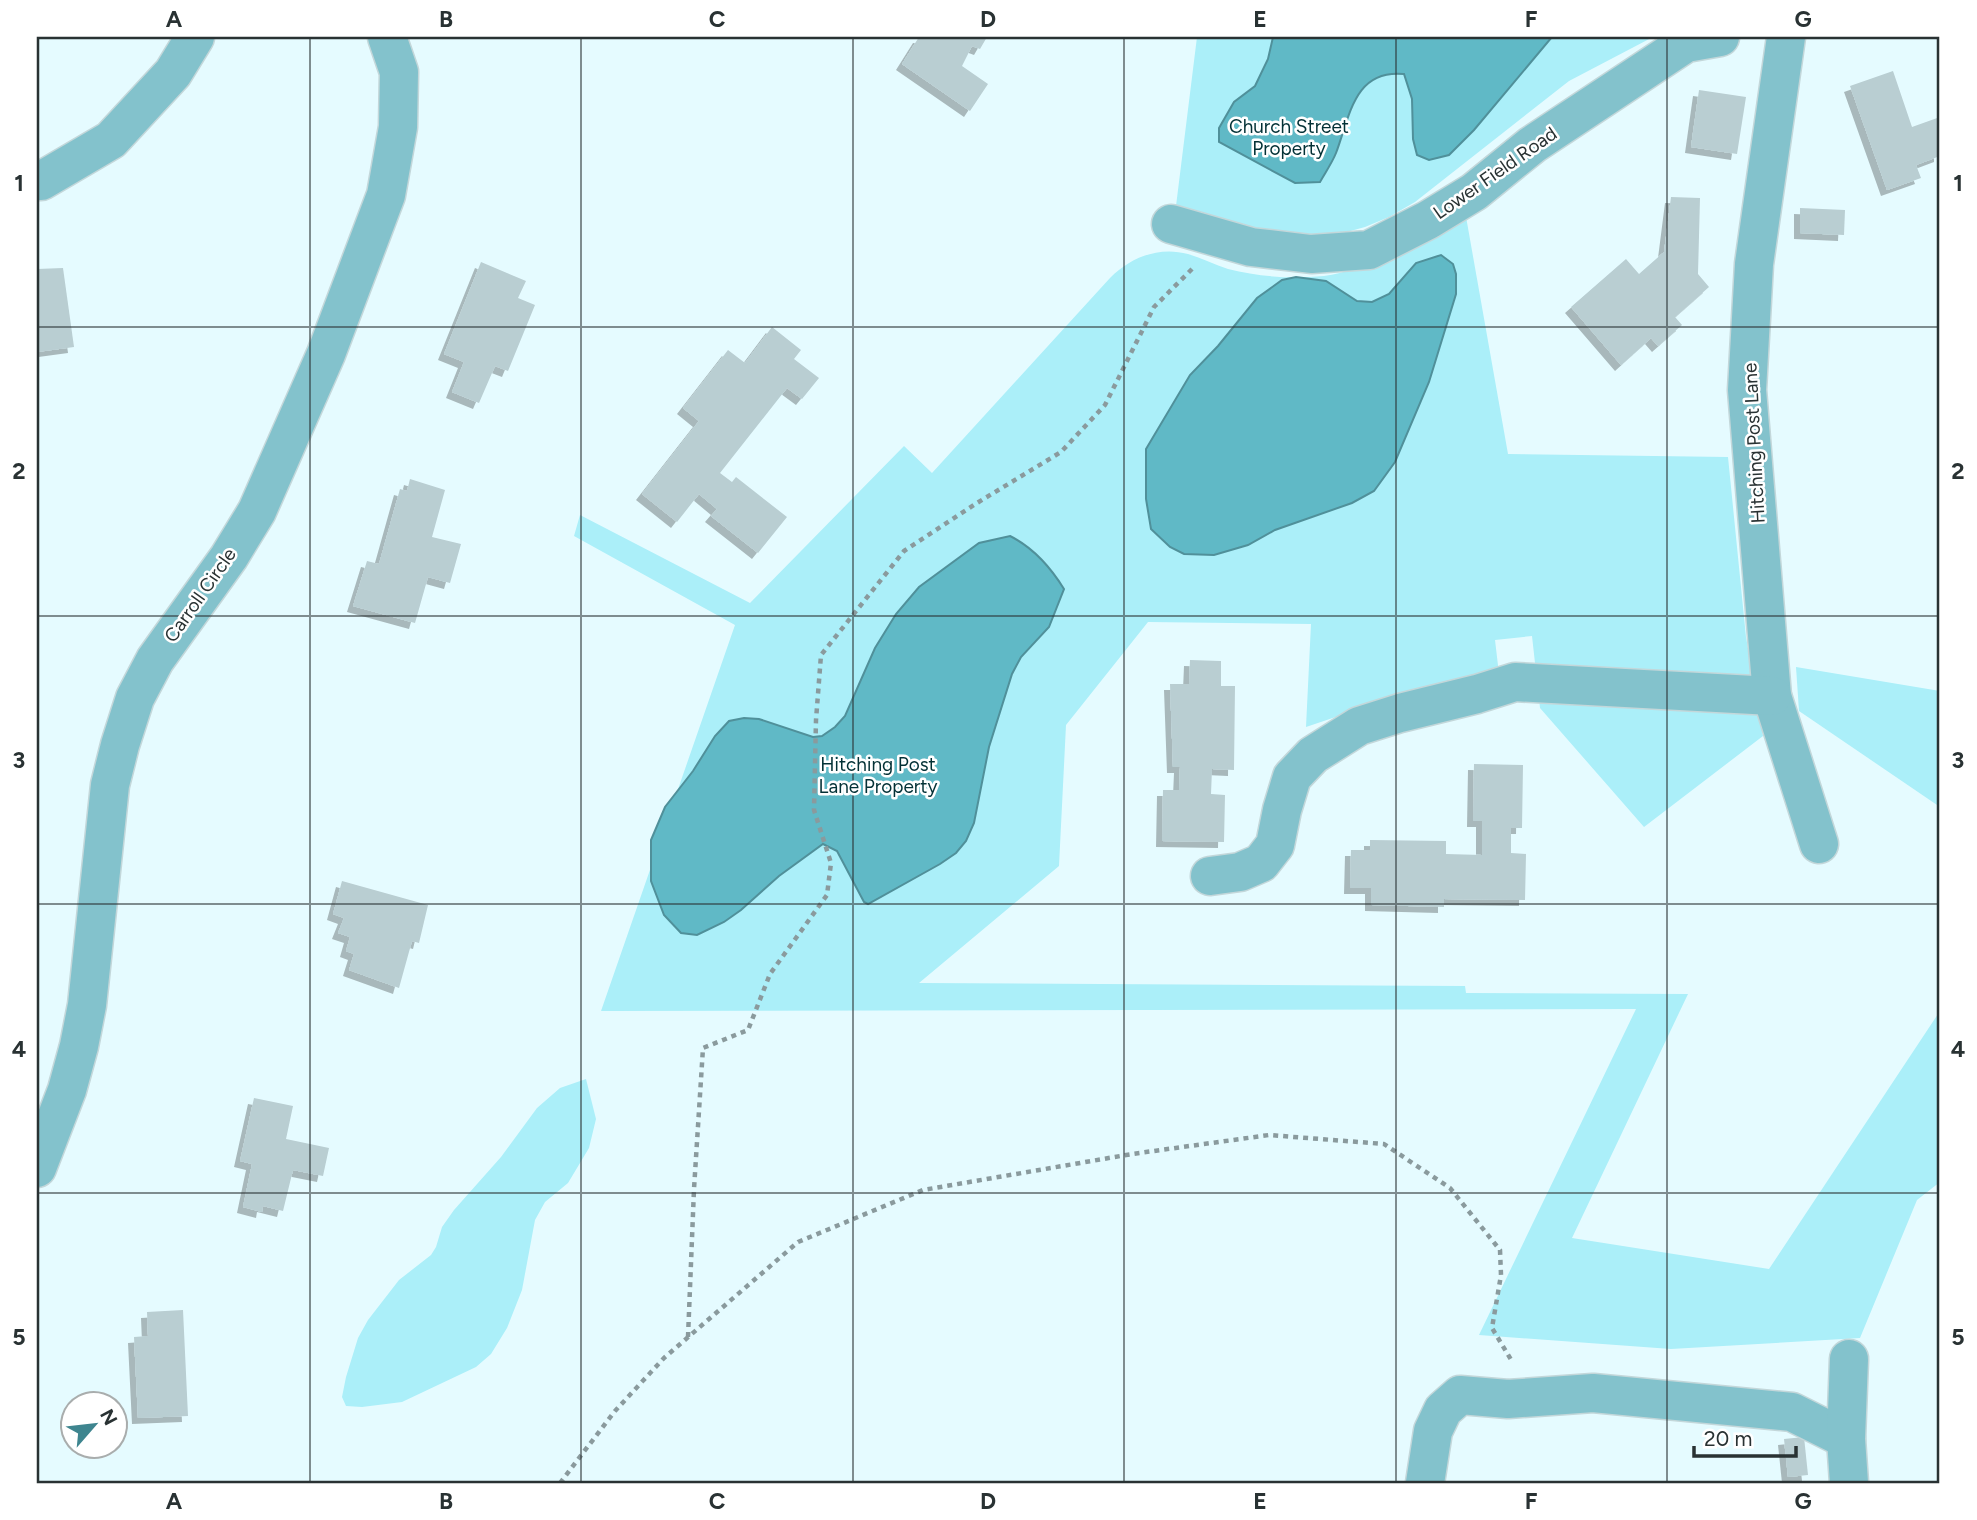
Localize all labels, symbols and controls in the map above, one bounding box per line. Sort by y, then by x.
text: A [166,5,183,33]
text: B [439,5,453,33]
text: C [709,5,726,33]
text: D [980,5,996,33]
text: E [1253,5,1267,33]
text: F [1525,5,1538,33]
text: G [1794,5,1812,33]
park label: Church Street Property [1229,115,1349,160]
street label: Lower Field Road [1429,122,1561,224]
text: 1 [14,169,24,197]
text: 1 [1953,169,1963,197]
street label: Hitching Post Lane [1738,362,1770,524]
text: 2 [12,457,26,485]
text: 2 [1951,457,1965,485]
street label: Carroll Circle [159,543,241,647]
text: 3 [13,746,25,774]
text: 3 [1952,746,1964,774]
park label: Hitching Post Lane Property [819,753,937,798]
text: 4 [12,1035,26,1063]
text: 4 [1951,1035,1965,1063]
text: 5 [12,1323,26,1351]
text: 5 [1951,1323,1965,1351]
north arrow [60,1390,130,1460]
text: N [95,1405,122,1429]
scale bar [1694,1415,1795,1459]
text: 20 m [1704,1426,1752,1451]
text: A [166,1487,183,1515]
text: B [439,1487,453,1515]
text: C [709,1487,726,1515]
text: D [980,1487,996,1515]
text: E [1253,1487,1267,1515]
text: F [1525,1487,1538,1515]
text: G [1794,1487,1812,1515]

